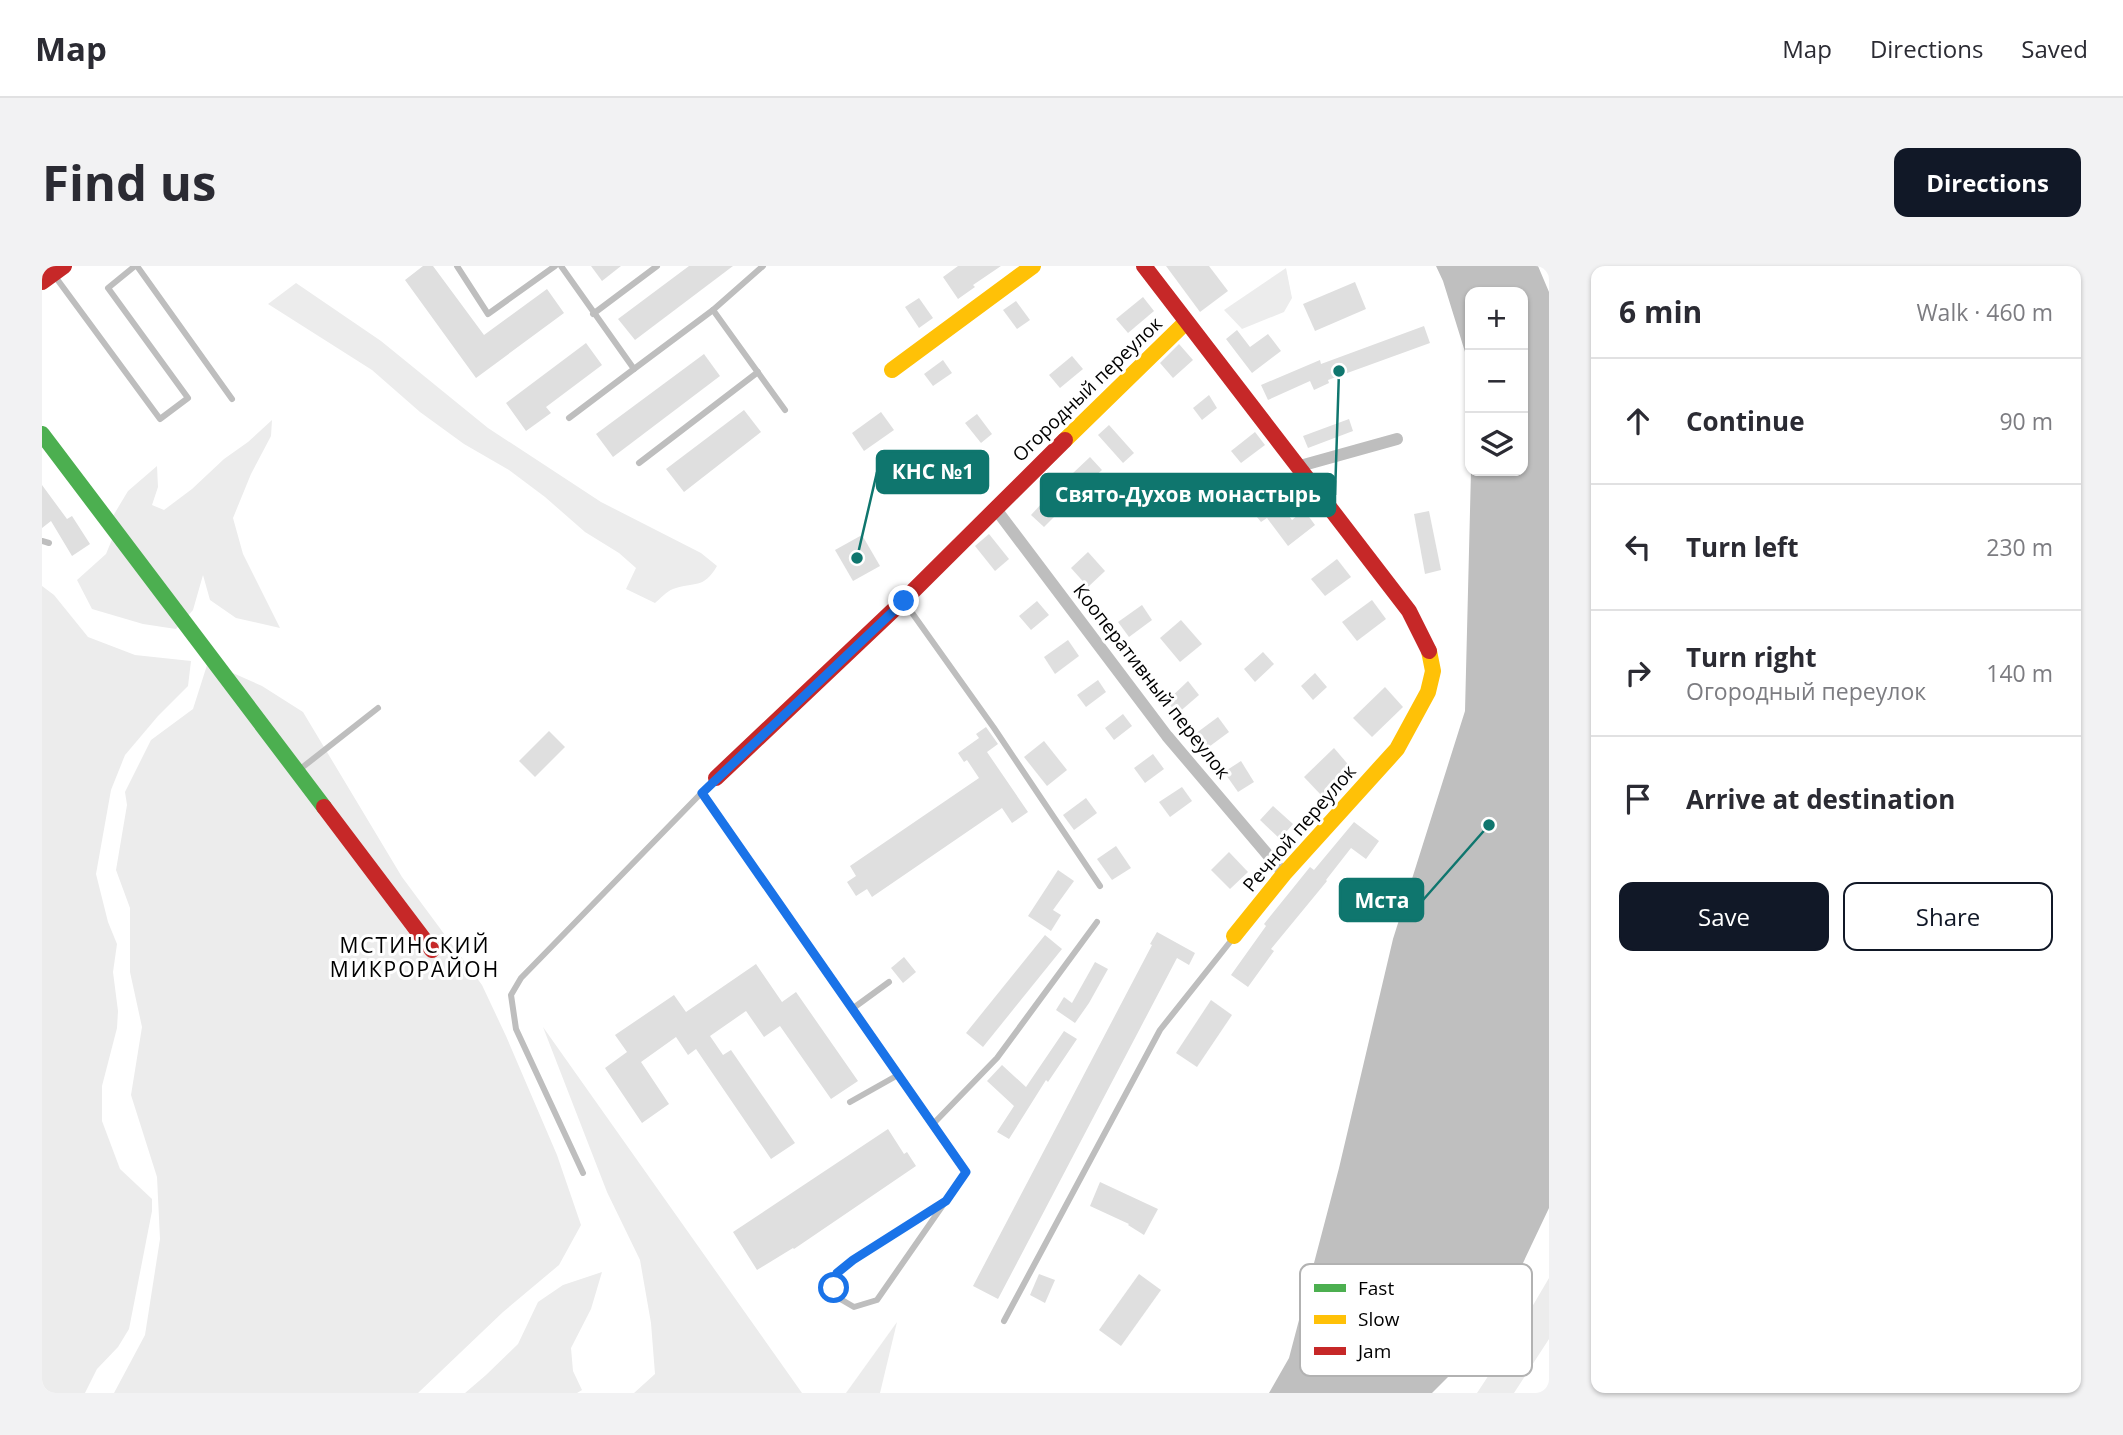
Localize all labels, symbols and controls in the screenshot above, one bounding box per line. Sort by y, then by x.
text: Map [35,26,107,71]
text: Map [1782,32,1832,65]
text: Directions [1870,32,1983,65]
text: Saved [2021,32,2088,65]
button: Directions [1894,148,2081,217]
text: Find us [42,149,216,215]
map controls [1465,287,1528,476]
button: + [1465,287,1528,350]
text: 6 min [1619,291,1702,332]
text: Walk · 460 m [1916,296,2053,328]
street label: Огородный переулок [1007,311,1168,467]
button: − [1465,350,1528,413]
icon: ahead [1619,402,1657,440]
text: Continue [1686,403,1805,439]
text: 90 m [1999,405,2053,437]
button: layers [1465,413,1528,476]
callout: КНС №1 [877,451,988,493]
text: КНС №1 [892,457,974,485]
callout: Свято-Духов монастырь [1041,474,1335,516]
text: Свято-Духов монастырь [1055,480,1321,508]
icon: left [1619,528,1657,566]
text: Turn left [1686,529,1798,565]
text: 230 m [1986,531,2053,563]
street label: Кооперативный переулок [1068,578,1237,784]
route end [888,585,919,616]
text: Turn right [1686,639,1817,675]
icon: right [1619,654,1657,692]
text: 140 m [1986,657,2053,689]
text: Огородный переулок [1686,675,1926,707]
street label: Речной переулок [1237,759,1362,897]
icon: arrive [1619,780,1657,818]
text: Arrive at destination [1686,781,1955,817]
callout: Мста [1340,879,1423,921]
button: Save [1619,882,1829,951]
button: Share [1843,882,2053,951]
text: Мста [1355,886,1409,914]
district label: МСТИНСКИЙ МИКРОРАЙОН [330,931,500,983]
legend [1300,1264,1532,1376]
route start [818,1272,849,1303]
text: Fast [1358,1275,1394,1301]
text: Slow [1358,1306,1400,1332]
text: Jam [1356,1338,1391,1364]

